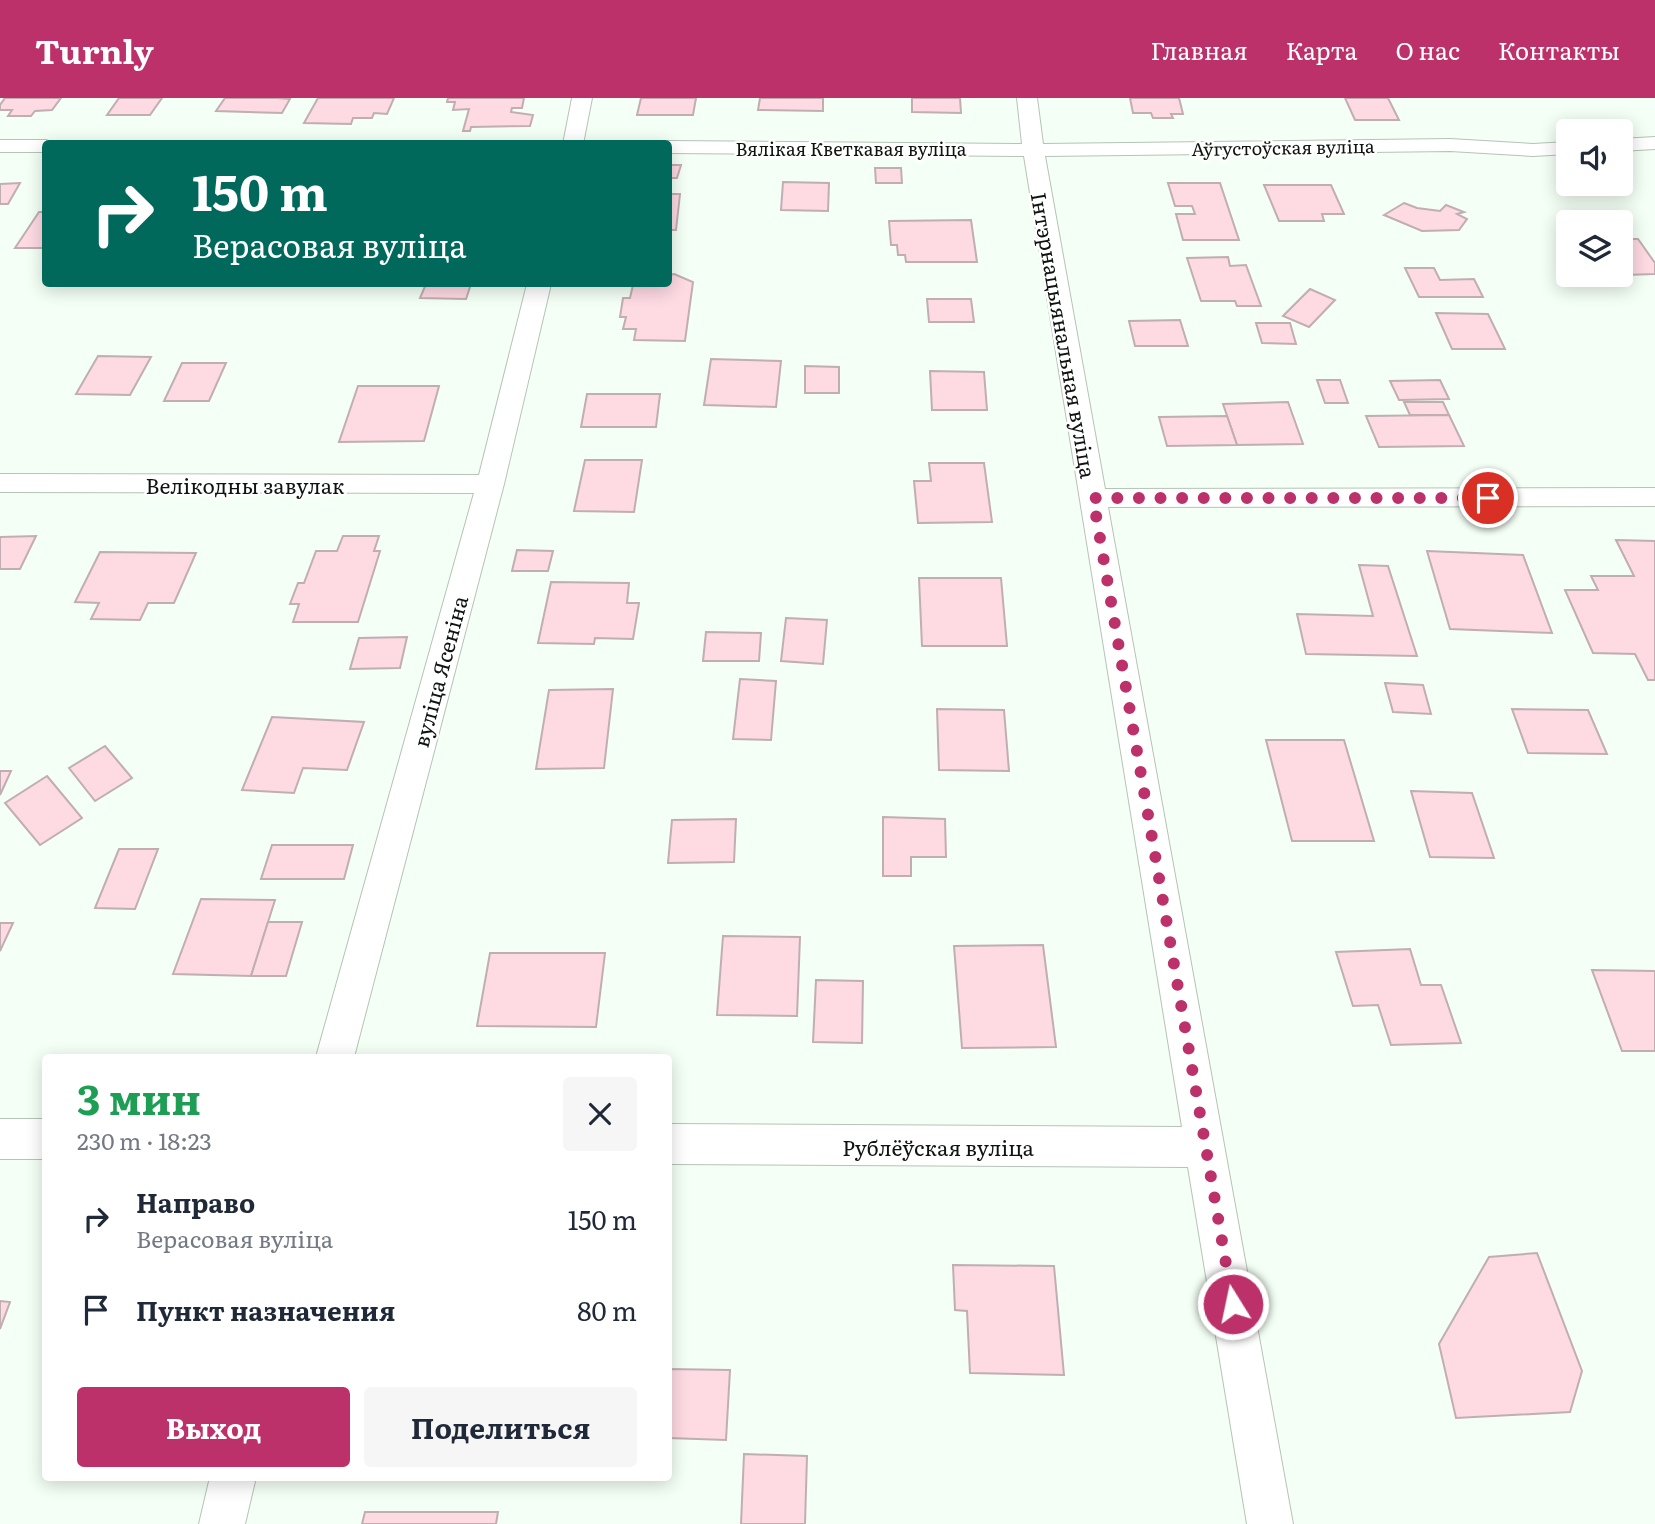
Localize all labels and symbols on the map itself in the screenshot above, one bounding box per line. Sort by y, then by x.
street label: Аўгустоўская вуліца [1191,132,1375,162]
street label: Вялікая Кветкавая вуліца [735,135,967,162]
street label: Інтэрнацыянальная вуліца [1025,190,1106,481]
pin [1458,468,1518,528]
street label: Велікодны завулак [146,469,345,500]
street label: вуліца Ясеніна [404,591,474,750]
street label: Рублёўская вуліца [842,1131,1035,1162]
position arrow [1196,1267,1270,1341]

